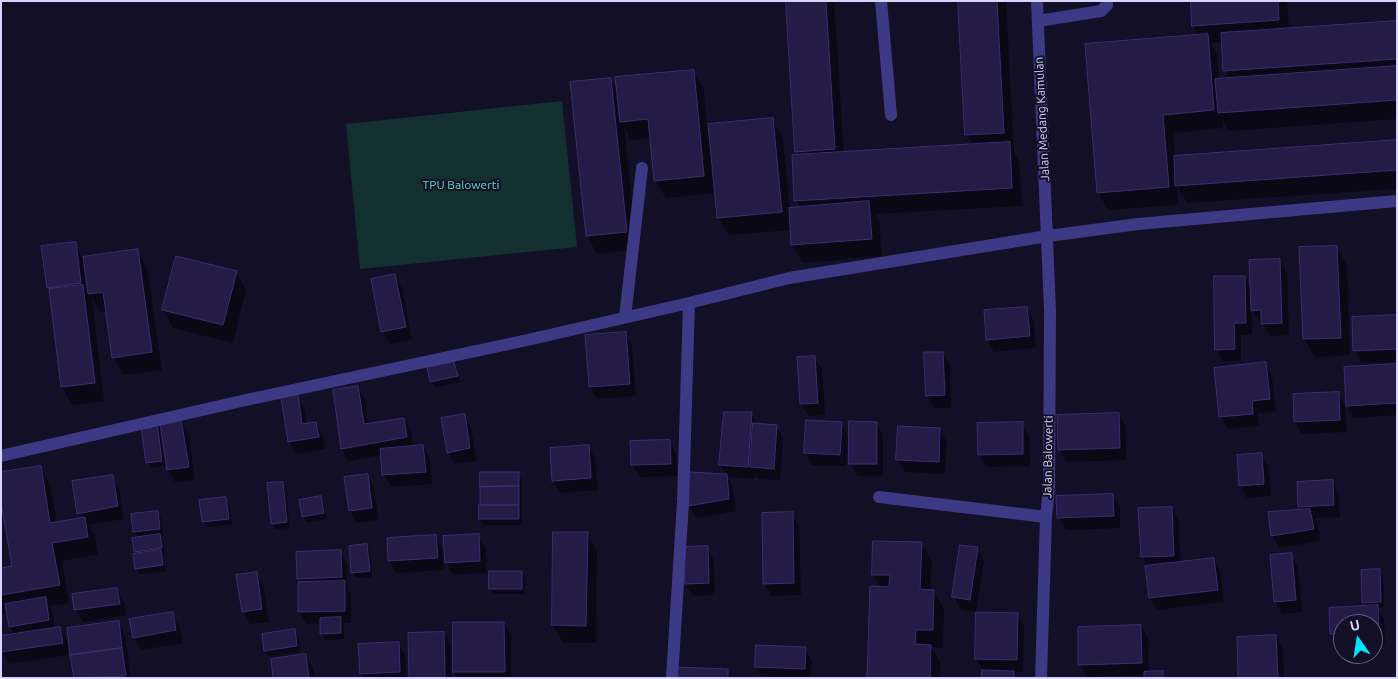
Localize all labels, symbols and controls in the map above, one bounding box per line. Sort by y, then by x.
street label: Jalan Medang Kamulan [1032,56,1052,182]
park label: TPU Balowerti [423,178,499,192]
street label: Jalan Balowerti [1040,415,1056,499]
north arrow [1333,614,1383,664]
text: U [1348,616,1361,634]

